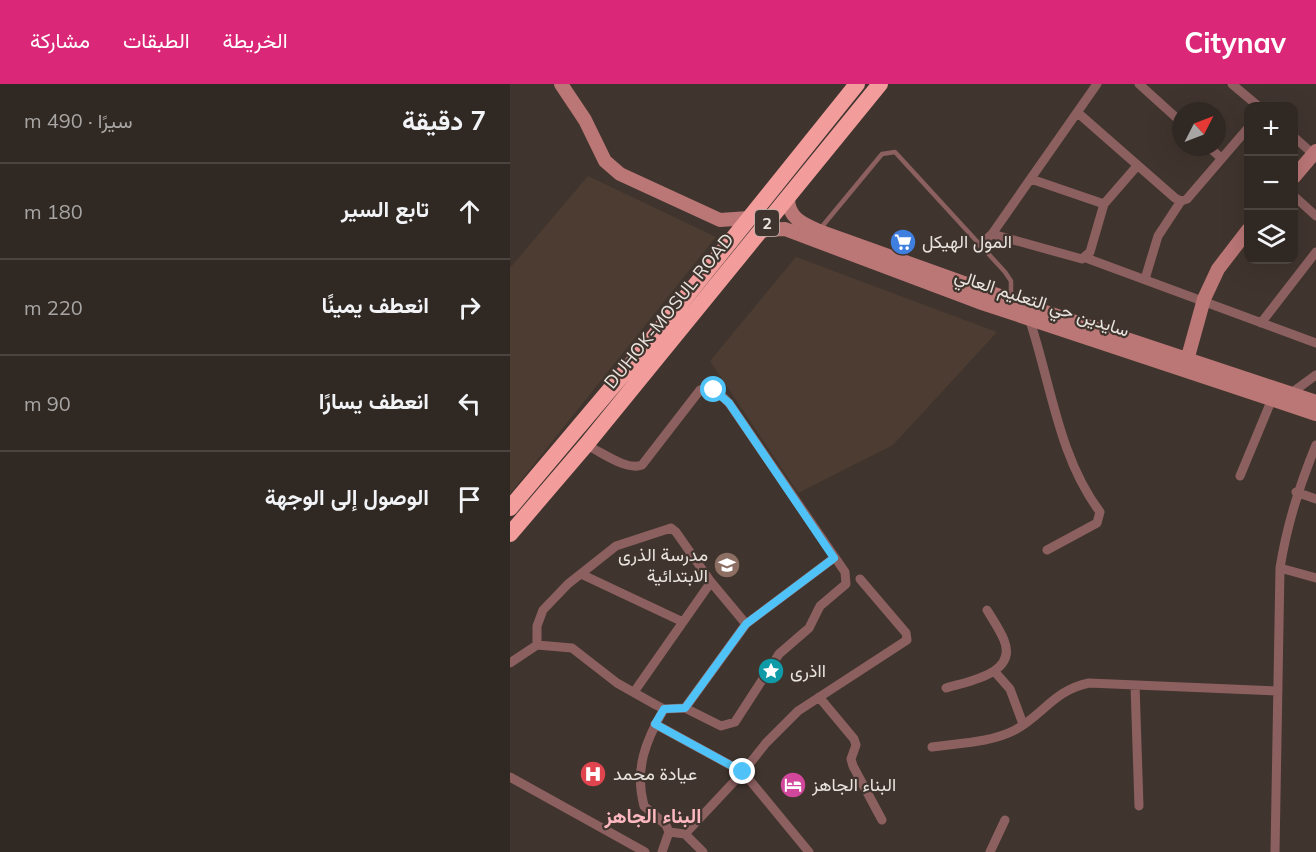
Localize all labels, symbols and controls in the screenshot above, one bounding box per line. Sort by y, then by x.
text: Citynav [1184,25,1286,60]
text: مشاركة [30,27,90,53]
text: الطبقات [123,27,190,53]
text: الخريطة [223,27,288,53]
north arrow [1172,102,1226,156]
map controls [1244,102,1298,264]
button: + [1244,102,1298,156]
text: 7 دقيقة [402,104,486,137]
text: سيرًا · 490 m [24,108,133,133]
button: − [1244,156,1298,210]
text: تابع السير [341,195,429,223]
icon: ahead [453,195,486,228]
text: 180 m [24,199,83,224]
road number: 2 [755,210,779,236]
button: layers [1244,210,1298,264]
supermarket icon: المول الهيكل [888,227,918,257]
street label: DUHOK-MOSUL ROAD [599,228,739,393]
place label: المول الهيكل [922,230,1012,253]
street label: سايدين حي التعليم العالي [951,263,1132,345]
text: انعطف يمينًا [322,291,429,319]
icon: right [453,291,486,324]
text: 220 m [24,295,83,320]
route start [700,376,726,402]
text: انعطف يسارًا [319,387,429,415]
icon: left [453,387,486,420]
text: 90 m [24,391,71,416]
text: الوصول إلى الوجهة [265,483,429,511]
icon: arrive [453,483,486,516]
place label: مدرسة الذرى الابتدائية [618,543,708,587]
school or university icon: مدرسة الذرى الابتدائية [712,550,742,580]
place icon: ااذرى [756,656,786,686]
place label: ااذرى [790,659,826,682]
route end [729,758,755,784]
hospital icon: عيادة محمد [578,759,608,789]
place label: عيادة محمد [613,762,697,785]
hotel icon: البناء الجاهز [778,770,808,800]
place label: البناء الجاهز [811,773,896,796]
district label: البناء الجاهز [604,803,701,829]

